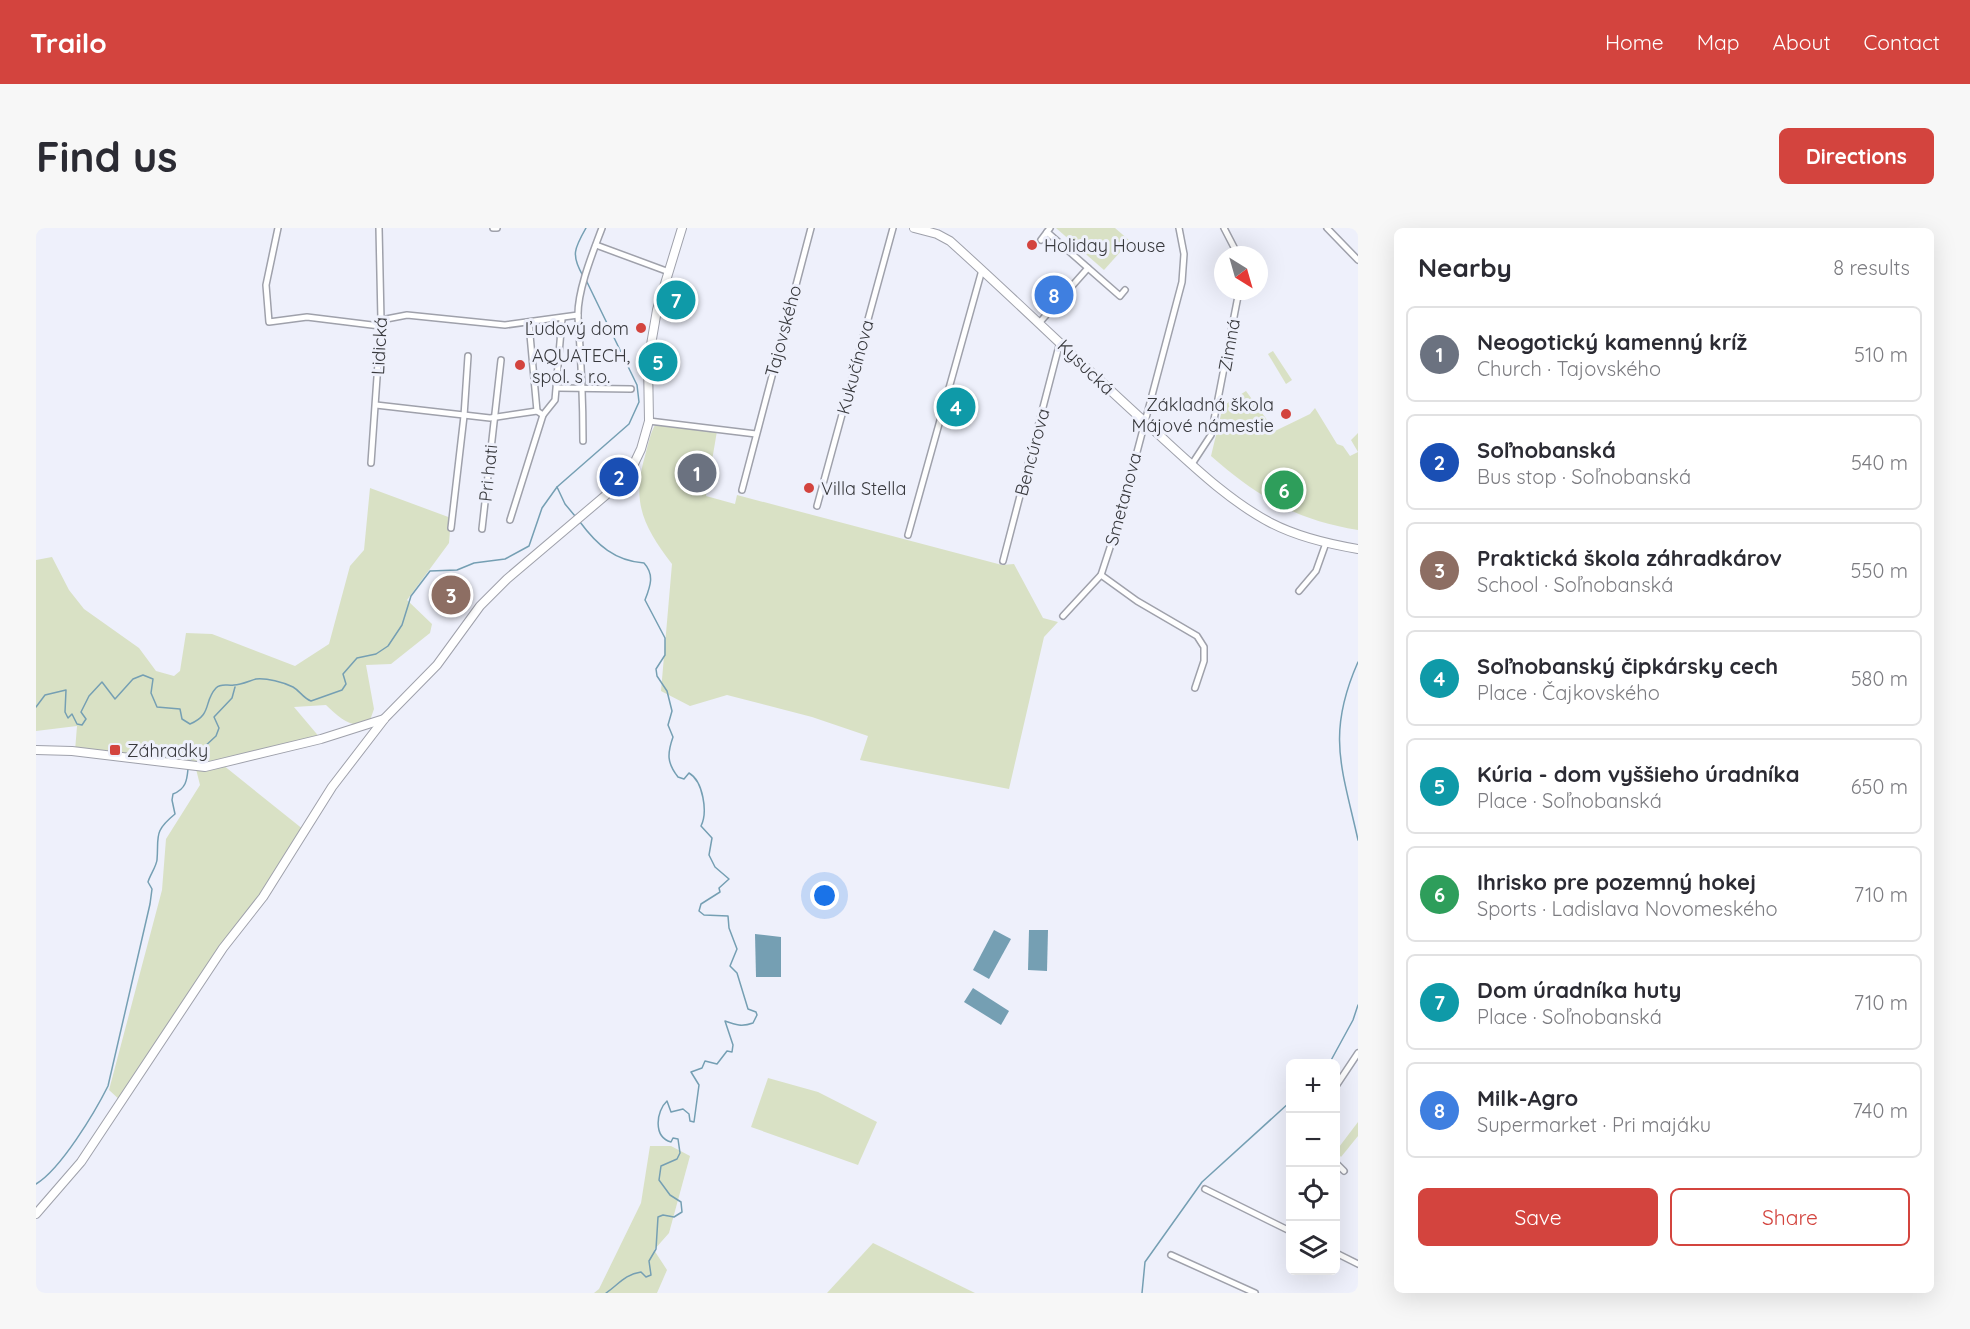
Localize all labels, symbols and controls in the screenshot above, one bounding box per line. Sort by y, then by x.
text: Trailo [30,25,107,60]
text: Home [1605,29,1664,55]
text: Map [1697,29,1740,55]
text: About [1773,29,1831,55]
text: Contact [1864,29,1940,55]
button: Directions [1779,128,1934,184]
text: Find us [36,130,178,183]
place label: Holiday House [1044,234,1165,257]
marker: Holiday House [1025,238,1039,252]
north arrow [1214,246,1268,300]
text: Nearby [1418,251,1512,284]
text: 8 results [1833,255,1910,280]
pin: 8 [1034,272,1074,318]
pin: 7 [656,278,696,322]
street label: Tajovského [760,283,806,379]
street label: Lidická [366,316,392,376]
place label: Ľudový dom [525,317,629,340]
street label: Kukučínova [831,317,879,417]
street label: Zimná [1213,317,1245,373]
marker: Ľudový dom [634,321,648,335]
text: Neogotický kamenný kríž [1477,328,1747,356]
street label: Kysucká [1053,334,1119,400]
pin: 5 [638,340,678,384]
text: 1 [1436,342,1443,367]
text: 510 m [1854,342,1908,367]
place label: AQUATECH, spol. s r.o. [532,344,630,388]
text: Church · Tajovského [1477,356,1661,381]
marker: AQUATECH, spol. s r.o. [513,358,527,372]
pin: 4 [936,384,976,429]
place label: Základná škola Májové námestie [1132,393,1274,437]
street label: Bencúrova [1009,406,1055,498]
marker: Základná škola Májové námestie [1279,407,1293,421]
text: Soľnobanská [1477,436,1616,464]
street label: Pri hati [474,443,502,503]
pin: 1 [678,450,716,496]
street label: Smetanova [1100,450,1146,548]
text: 2 [1434,450,1445,475]
text: 540 m [1851,450,1908,475]
pin: 2 [600,454,638,500]
text: Bus stop · Soľnobanská [1477,464,1691,489]
pin: 6 [1264,468,1304,512]
place label: Villa Stella [821,477,906,500]
marker: Villa Stella [802,481,816,495]
text: Praktická škola záhradkárov [1477,544,1782,572]
text: 3 [1434,558,1445,583]
text: 550 m [1851,558,1908,583]
pin: 3 [432,572,470,617]
text: School · Soľnobanská [1477,572,1673,597]
text: Soľnobanský čipkársky cech [1477,652,1778,680]
text: 4 [1434,666,1445,691]
text: 580 m [1851,666,1908,691]
text: Place · Čajkovského [1477,680,1660,705]
place label: Záhradky [127,739,208,762]
marker: Záhradky [108,743,122,757]
text: Kúria - dom vyššieho úradníka [1477,760,1799,788]
text: 5 [1434,774,1445,799]
text: 650 m [1851,774,1908,799]
text: Place · Soľnobanská [1477,788,1662,813]
text: Ihrisko pre pozemný hokej [1477,868,1756,896]
your location [810,881,839,910]
text: 6 [1434,882,1445,907]
text: 710 m [1854,882,1908,907]
text: Sports · Ladislava Novomeského [1477,896,1778,921]
text: Dom úradníka huty [1477,976,1681,1004]
text: 7 [1434,990,1445,1015]
text: 710 m [1854,990,1908,1015]
text: Place · Soľnobanská [1477,1004,1662,1029]
map controls [1286,1059,1340,1275]
button: + [1286,1059,1340,1113]
text: Milk-Agro [1477,1084,1578,1112]
text: 8 [1434,1098,1445,1123]
text: 740 m [1852,1098,1908,1123]
text: Supermarket · Pri majáku [1477,1112,1711,1137]
button: − [1286,1113,1340,1167]
button: locate [1286,1167,1340,1221]
button: Save [1418,1188,1658,1246]
button: Share [1670,1188,1910,1246]
button: layers [1286,1221,1340,1275]

